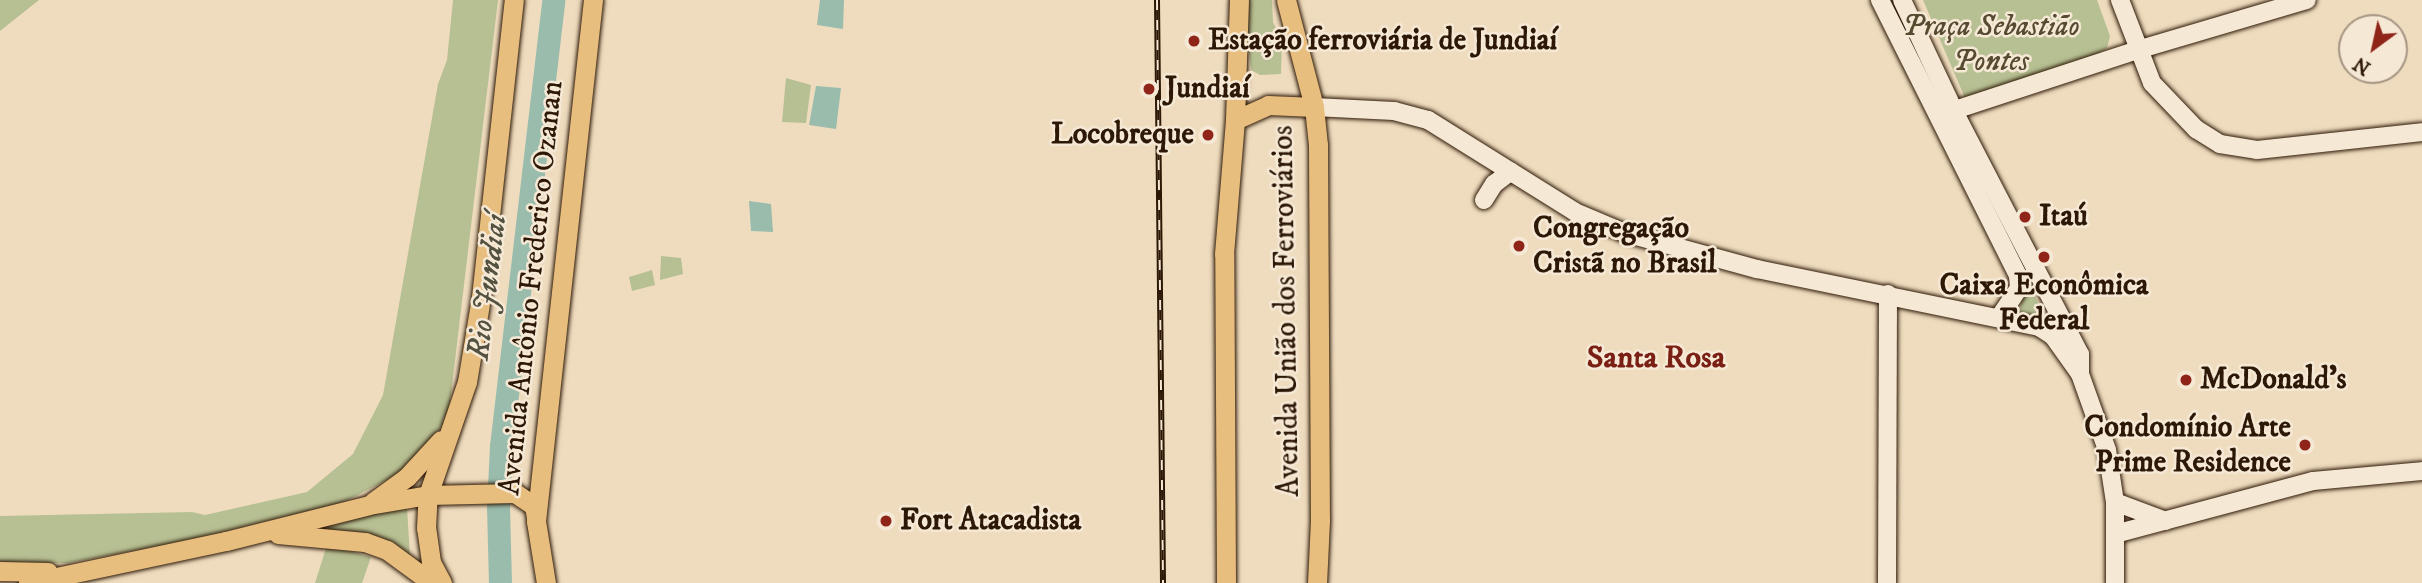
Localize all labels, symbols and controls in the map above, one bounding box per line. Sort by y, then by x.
park label: Praça Sebastião Pontes [1902,9,2080,79]
north arrow [2338,14,2408,84]
place label: Estação ferroviária de Jundiaí [1208,23,1557,59]
marker: Estação ferroviária de Jundiaí [1186,33,1202,49]
text: N [2350,51,2375,79]
place label: Jundiaí [1165,71,1250,107]
street label: Avenida Antônio Frederico Ozanan [492,79,572,497]
marker: Jundiaí [1139,79,1159,99]
place label: Locobreque [1051,117,1194,153]
street label: Avenida União dos Ferroviários [1266,125,1308,497]
marker: Locobreque [1200,127,1216,143]
place label: Itaú [2039,199,2088,235]
marker: Itaú [2017,209,2033,225]
place label: Congregação Cristã no Brasil [1533,211,1717,282]
water label: Rio Jundiaí [460,212,516,362]
marker: Congregação Cristã no Brasil [1511,238,1527,254]
marker: Caixa Econômica Federal [2036,249,2052,265]
place label: Caixa Econômica Federal [1939,268,2149,338]
district label: Santa Rosa [1587,339,1725,377]
place label: McDonald's [2200,362,2347,398]
marker: McDonald's [2178,372,2194,388]
place label: Condomínio Arte Prime Residence [2084,410,2291,480]
marker: Condomínio Arte Prime Residence [2297,437,2313,453]
place label: Fort Atacadista [900,503,1081,539]
marker: Fort Atacadista [878,513,894,529]

